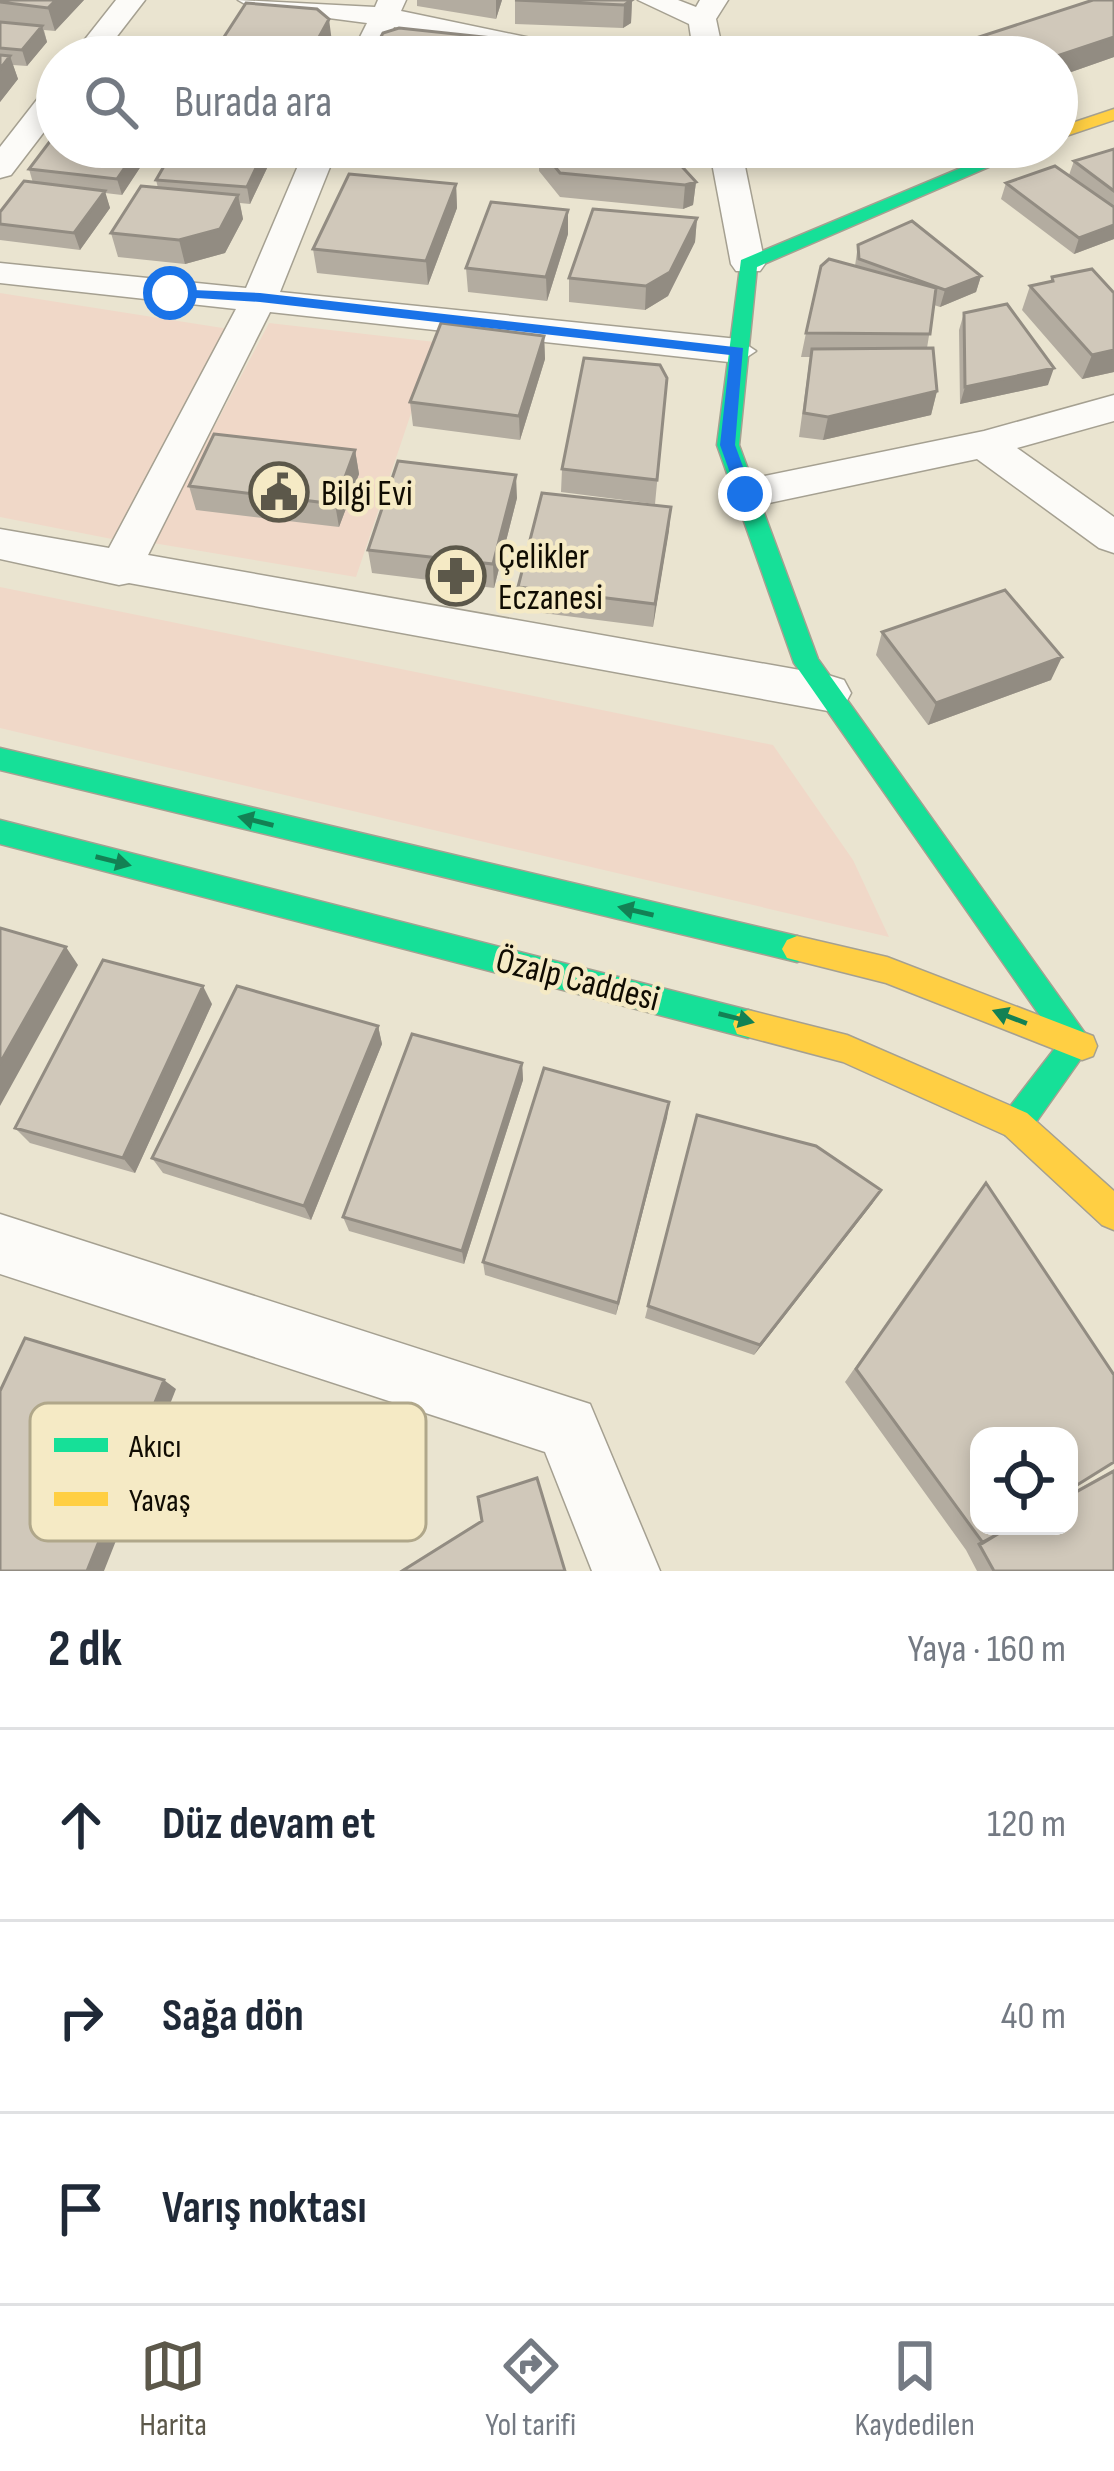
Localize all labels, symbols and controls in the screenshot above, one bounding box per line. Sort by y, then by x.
search box [36,36,1078,168]
icon: search [78,69,144,135]
text: Burada ara [174,75,332,130]
route start [143,266,197,320]
public building icon: Bilgi Evi [248,461,310,523]
route end [718,467,772,521]
place label: Bilgi Evi [321,473,413,516]
place label: Çelikler Eczanesi [498,536,603,620]
pharmacy icon: Çelikler Eczanesi [425,545,487,607]
one-way arrow [237,810,275,829]
one-way arrow [95,852,132,871]
one-way arrow [616,900,654,919]
street label: Özalp Caddesi [491,939,663,1021]
one-way arrow [992,1007,1028,1026]
one-way arrow [718,1009,755,1028]
legend [30,1403,426,1541]
text: Akıcı [128,1427,181,1467]
map controls [970,1427,1078,1535]
button: locate [970,1427,1078,1535]
text: Yavaş [129,1481,191,1521]
text: 2 dk [48,1619,122,1680]
text: Yaya · 160 m [908,1626,1066,1673]
icon: ahead [48,1792,114,1858]
text: Düz devam et [162,1797,375,1852]
text: 120 m [987,1801,1066,1848]
icon: right [48,1984,114,2050]
text: Sağa dön [162,1989,304,2044]
text: 40 m [1001,1993,1066,2040]
icon: arrive [48,2176,114,2242]
text: Varış noktası [162,2181,367,2236]
tab: Harita [139,2333,207,2445]
tab: Yol tarifi [485,2333,576,2445]
tab: Kaydedilen [855,2333,975,2445]

